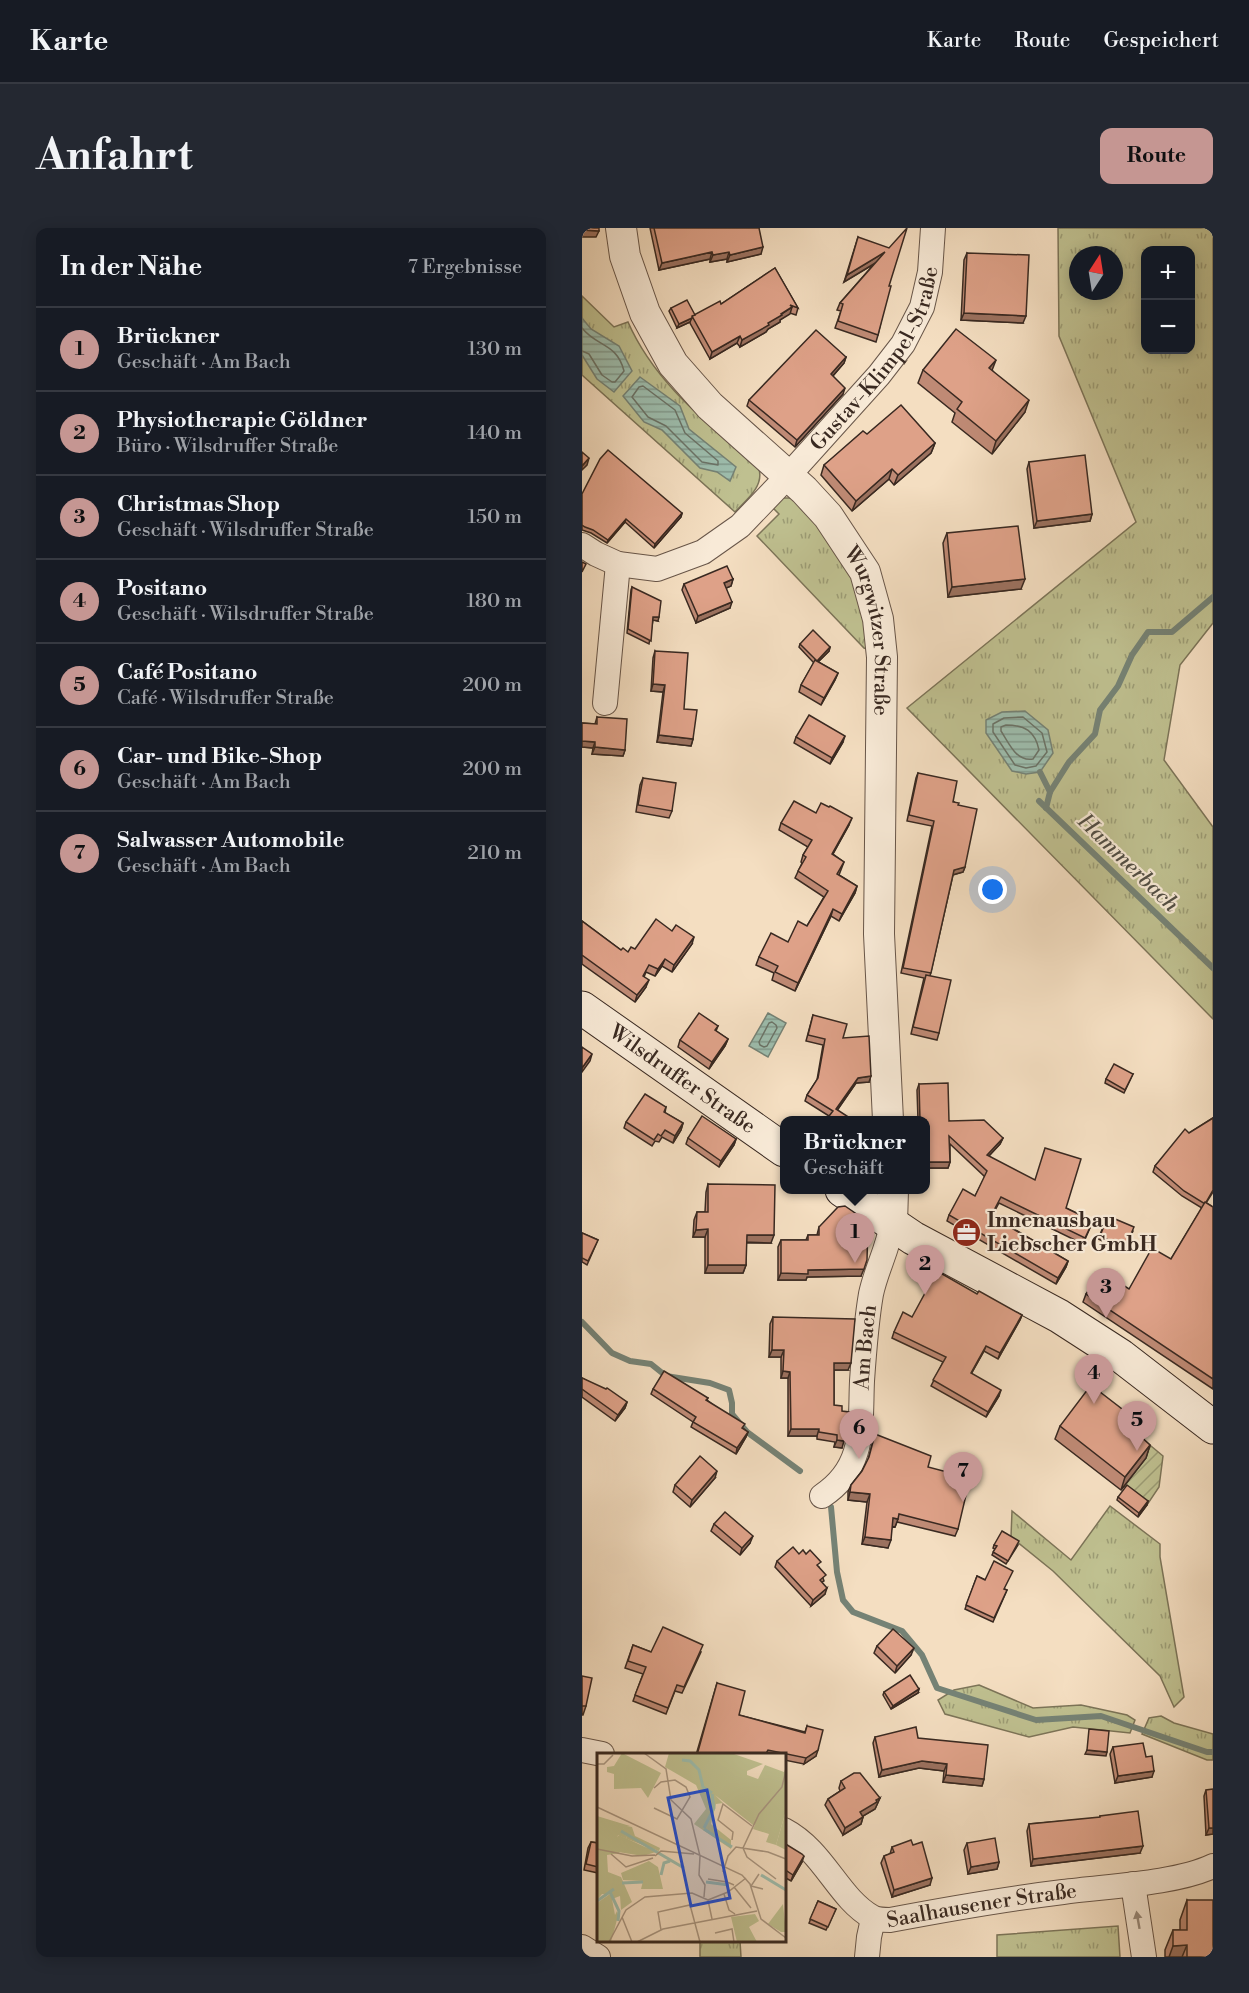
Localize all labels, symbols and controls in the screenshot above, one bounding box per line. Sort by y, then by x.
text: Karte [30,24,108,59]
text: Karte [927,28,981,54]
text: Route [1014,28,1070,54]
text: Gespeichert [1103,28,1219,54]
button: Route [1100,128,1213,184]
text: Anfahrt [36,130,193,183]
north arrow [1069,246,1123,300]
map controls [1141,246,1195,354]
button: + [1141,246,1195,300]
text: In der Nähe [60,251,202,283]
text: 7 Ergebnisse [408,255,522,280]
street label: Gustav-Klimpel-Straße [805,266,944,457]
button: − [1141,300,1195,354]
text: Brückner [117,323,220,350]
text: 1 [75,337,84,362]
text: 130 m [467,337,522,362]
text: Geschäft · Am Bach [117,350,291,375]
text: Physiotherapie Göldner [117,407,367,434]
text: 2 [73,421,86,446]
text: 140 m [467,421,522,446]
text: Büro · Wilsdruffer Straße [117,434,338,459]
text: Christmas Shop [117,491,280,518]
text: 3 [73,505,86,530]
text: 150 m [467,505,522,530]
text: Geschäft · Wilsdruffer Straße [117,518,374,543]
street label: Wurgwitzer Straße [837,541,894,716]
text: Positano [117,575,207,602]
text: 4 [73,589,86,614]
text: 180 m [467,589,522,614]
text: Geschäft · Wilsdruffer Straße [117,602,374,627]
text: Café Positano [117,659,258,686]
text: 5 [73,673,86,698]
text: 200 m [462,673,522,698]
text: Café · Wilsdruffer Straße [117,686,334,711]
text: Car- und Bike-Shop [117,743,322,770]
text: 6 [73,757,86,782]
text: 200 m [462,757,522,782]
text: Geschäft · Am Bach [117,770,291,795]
water label: Hammerbach [1071,807,1185,919]
text: Salwasser Automobile [117,827,344,854]
text: 7 [74,841,85,866]
text: 210 m [467,841,522,866]
text: Geschäft · Am Bach [117,854,291,879]
your location [978,875,1007,904]
street label: Wilsdruffer Straße [603,1019,760,1140]
popup [780,1116,930,1194]
text: Brückner [804,1129,906,1156]
text: Geschäft [804,1156,884,1181]
place label: Innenausbau Liebscher GmbH [987,1208,1157,1258]
pin: 1 [836,1214,874,1263]
office icon: Innenausbau Liebscher GmbH [950,1216,982,1248]
pin: 2 [906,1246,944,1295]
pin: 3 [1086,1268,1126,1318]
street label: Am Bach [850,1303,883,1392]
pin: 4 [1074,1354,1114,1404]
pin: 5 [1118,1402,1156,1451]
pin: 6 [840,1410,878,1459]
pin: 7 [944,1452,982,1502]
inset map [597,1753,786,1942]
street label: Saalhausener Straße [884,1878,1078,1934]
one-way arrow [1133,1911,1142,1930]

